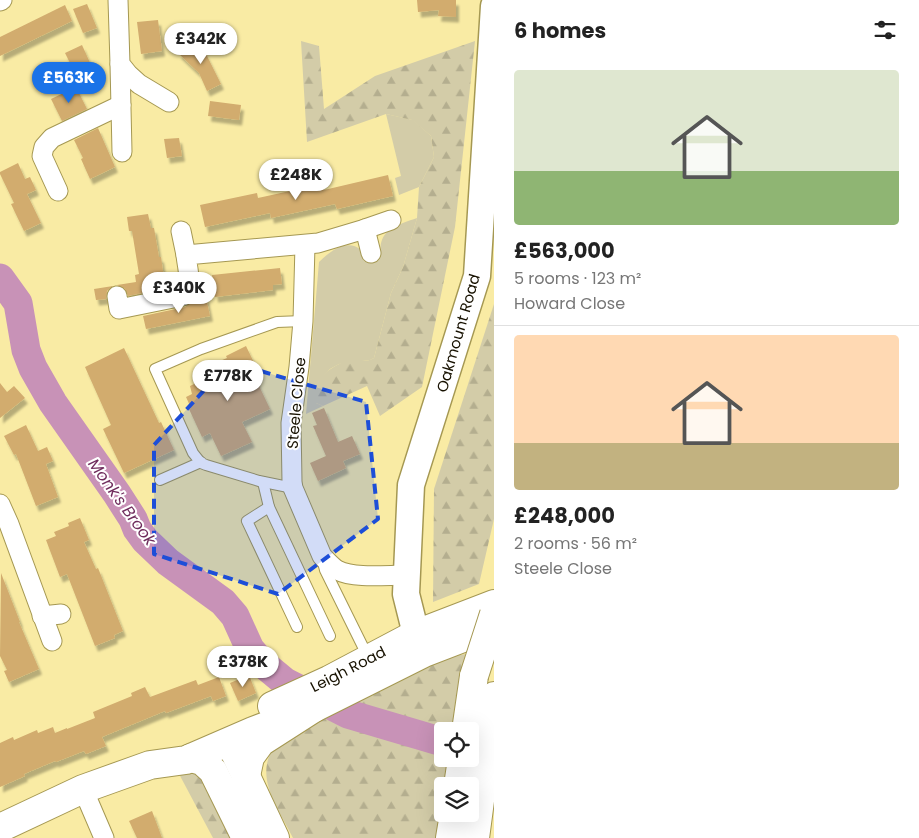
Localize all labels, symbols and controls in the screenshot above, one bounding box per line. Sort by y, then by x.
text: 6 homes [514,16,606,45]
icon: filters [871,16,899,44]
pin: £342K [166,22,236,65]
text: £342K [175,27,227,50]
pin: £563K [34,62,104,104]
text: £563K [43,66,95,89]
icon: home [662,102,752,192]
pin: £248K [261,158,331,201]
text: £248K [270,163,322,186]
text: £563,000 [514,236,615,265]
text: 5 rooms · 123 m² [514,267,641,290]
street label: Oakmount Road [431,271,485,395]
pin: £340K [144,272,214,314]
text: £340K [153,276,205,299]
text: Howard Close [514,292,625,315]
street label: Steele Close [282,356,310,450]
pin: £778K [193,360,263,402]
text: £778K [203,364,253,387]
icon: home [662,368,752,458]
water label: Monk's Brook [83,454,162,551]
text: £248,000 [514,501,615,530]
text: 2 rooms · 56 m² [514,532,637,555]
text: Steele Close [514,557,612,580]
street label: Leigh Road [307,641,389,697]
pin: £378K [208,646,278,688]
text: £378K [218,650,268,673]
map controls [434,722,479,822]
button: locate [434,722,479,767]
button: layers [434,777,479,822]

